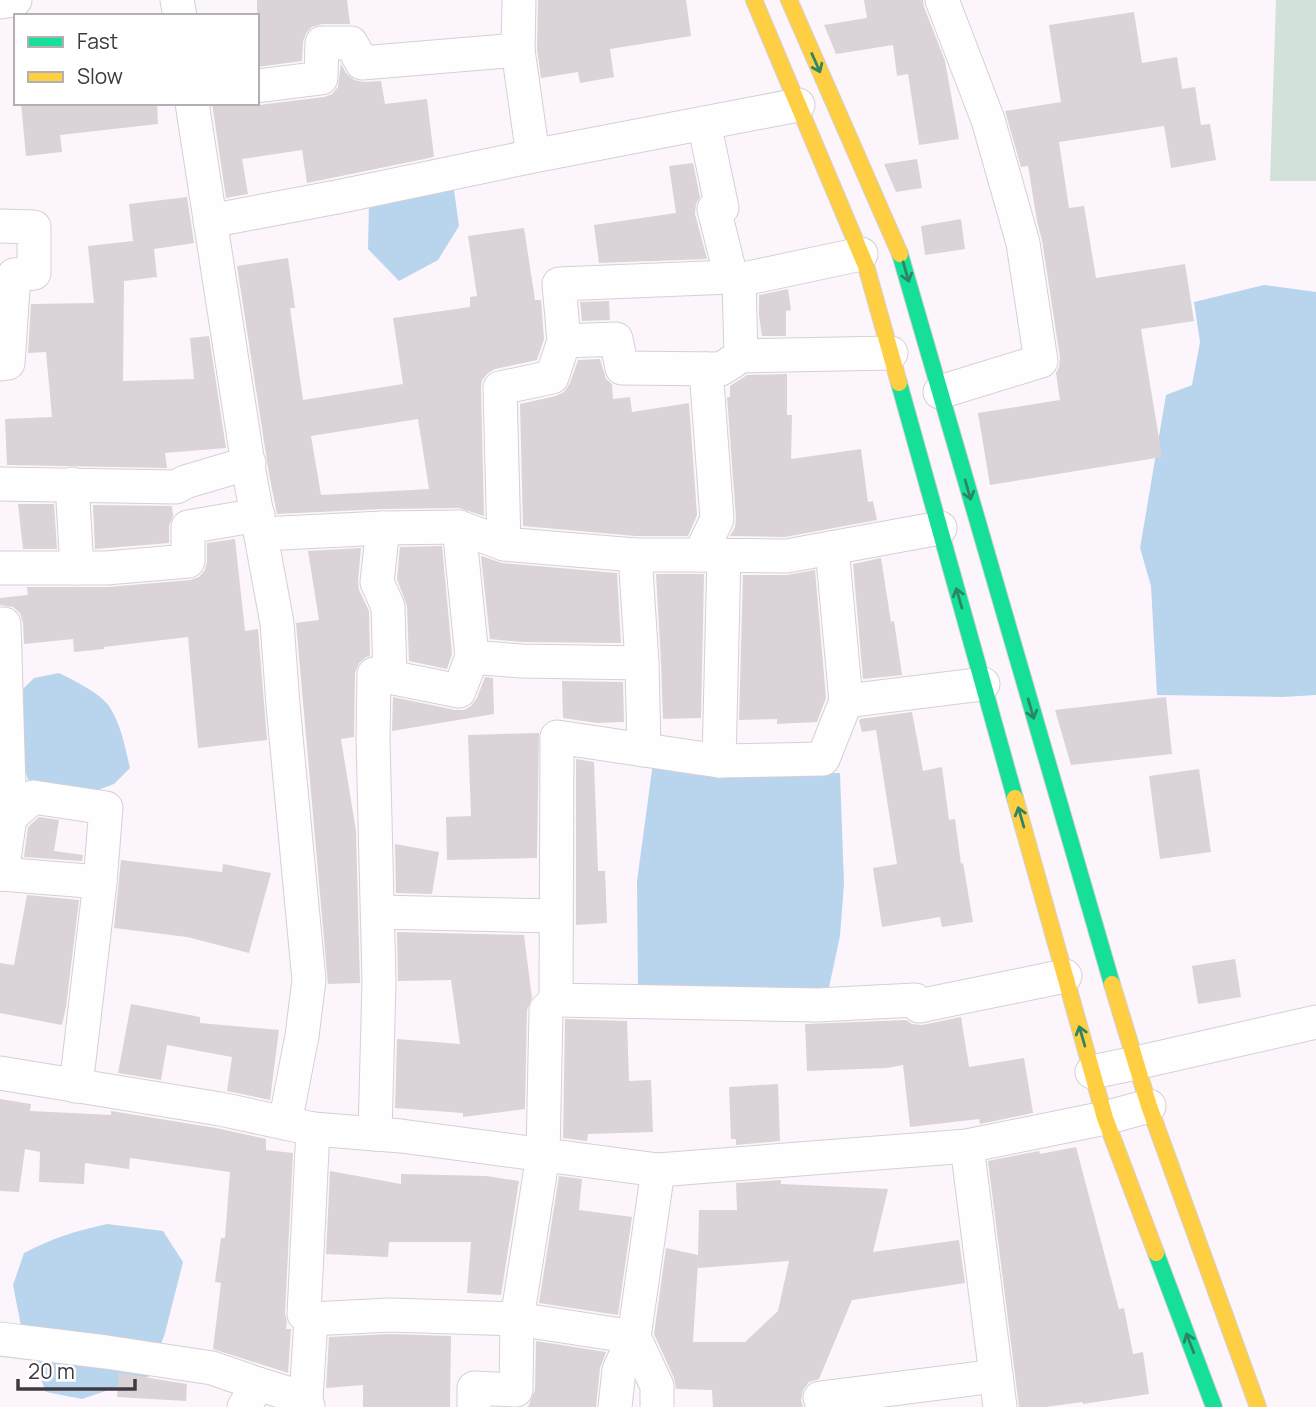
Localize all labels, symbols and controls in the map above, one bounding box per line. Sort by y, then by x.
legend [14,14,259,105]
text: Fast [77,27,118,55]
one-way arrow [810,51,823,73]
text: Slow [77,62,123,90]
one-way arrow [900,260,913,282]
one-way arrow [963,479,976,501]
one-way arrow [952,587,965,609]
one-way arrow [1026,698,1039,720]
one-way arrow [1013,806,1026,828]
one-way arrow [1075,1025,1088,1048]
one-way arrow [1182,1333,1195,1355]
scale bar [18,1348,135,1392]
text: 20 m [28,1357,75,1385]

